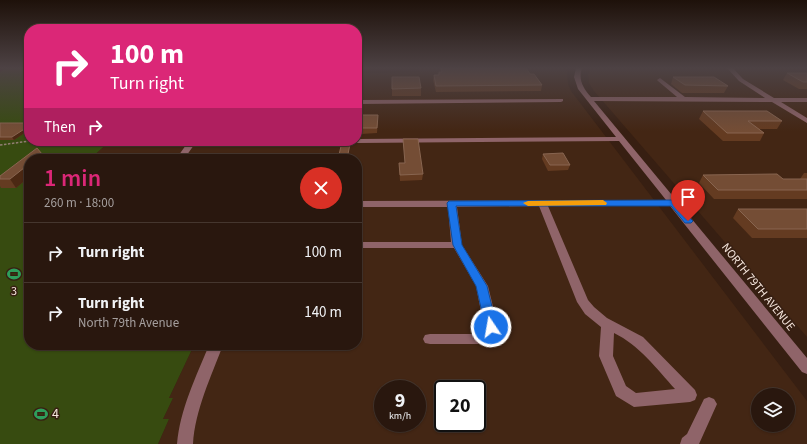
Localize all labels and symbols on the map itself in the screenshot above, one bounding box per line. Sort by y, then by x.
pin [671,180,705,221]
street label: NORTH 79TH AVENUE [717,240,799,334]
sports icon: 3 [6,266,22,282]
place label: 3 [11,283,17,300]
position arrow [470,306,512,348]
speed limit sign: 20 [434,380,486,432]
place label: 4 [52,404,59,424]
sports icon: 4 [33,406,49,422]

